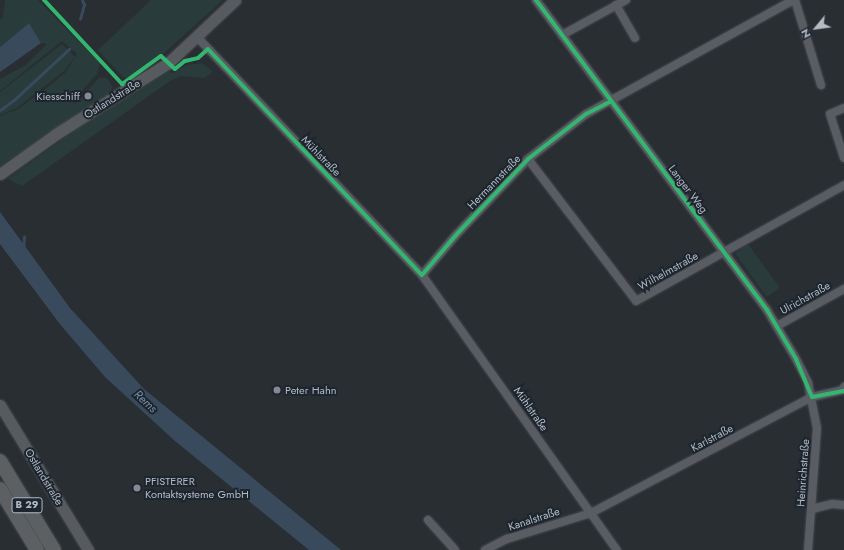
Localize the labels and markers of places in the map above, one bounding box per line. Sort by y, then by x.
place label: Kiesschiff [36,89,80,103]
marker: Kiesschiff [83,91,93,101]
place label: Peter Hahn [285,383,336,397]
marker: Peter Hahn [272,385,282,395]
place label: PFISTERER Kontaktsysteme GmbH [145,475,249,501]
marker: PFISTERER Kontaktsysteme GmbH [132,483,142,493]

